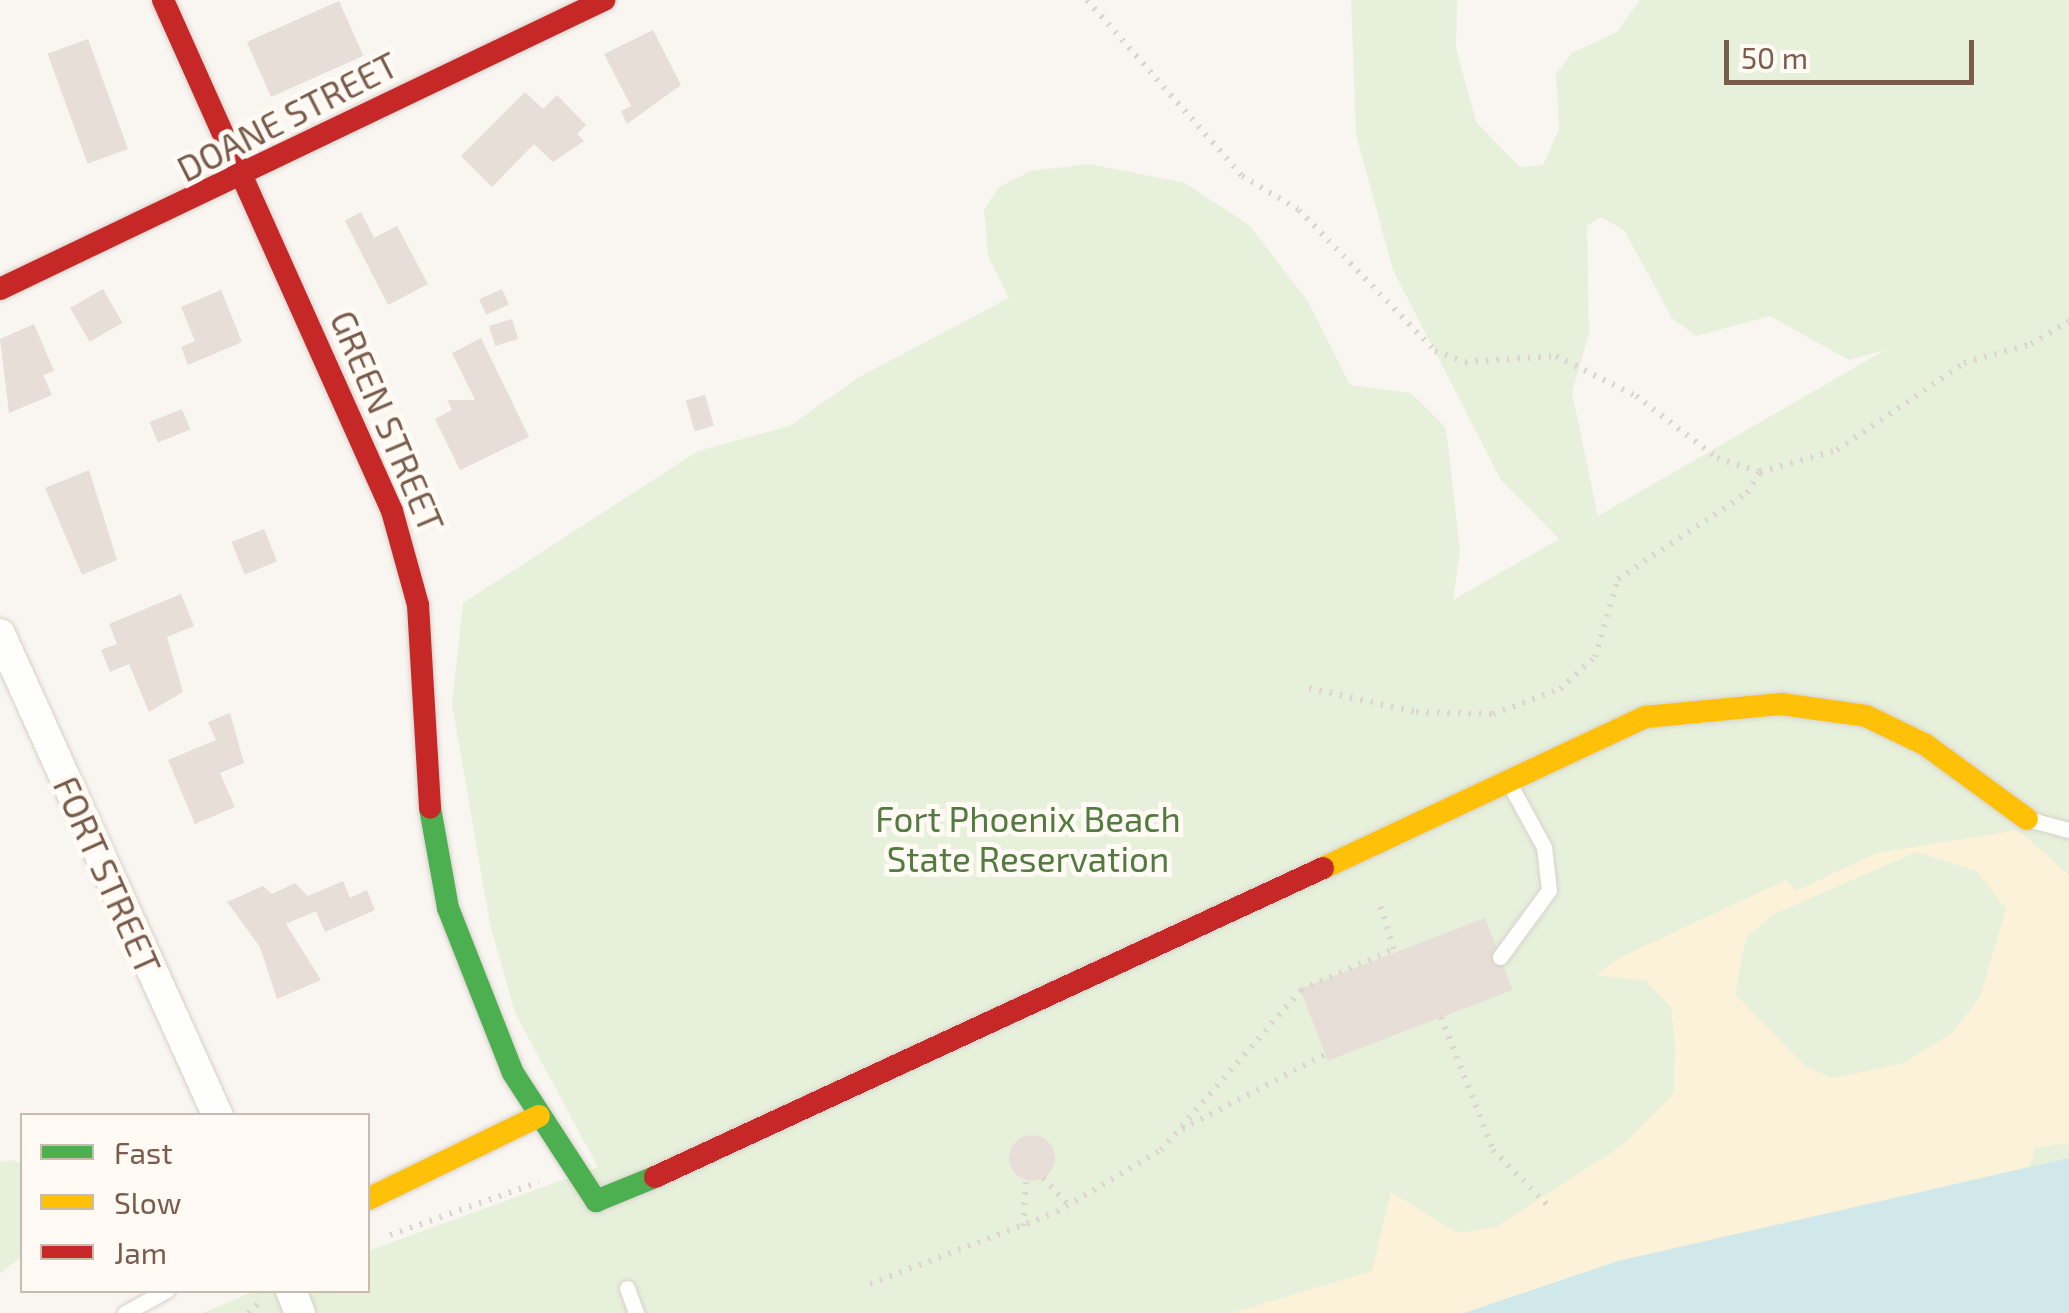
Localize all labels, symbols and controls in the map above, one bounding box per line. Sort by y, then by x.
scale bar [1729,20,1979,82]
text: 50 m [1741,39,1808,75]
street label: DOANE STREET [170,42,404,190]
street label: GREEN STREET [322,304,454,538]
street label: FORT STREET [46,769,170,981]
park label: Fort Phoenix Beach State Reservation [875,797,1181,879]
legend [20,1113,370,1293]
text: Fast [114,1134,173,1170]
text: Slow [114,1184,181,1220]
text: Jam [114,1234,167,1270]

